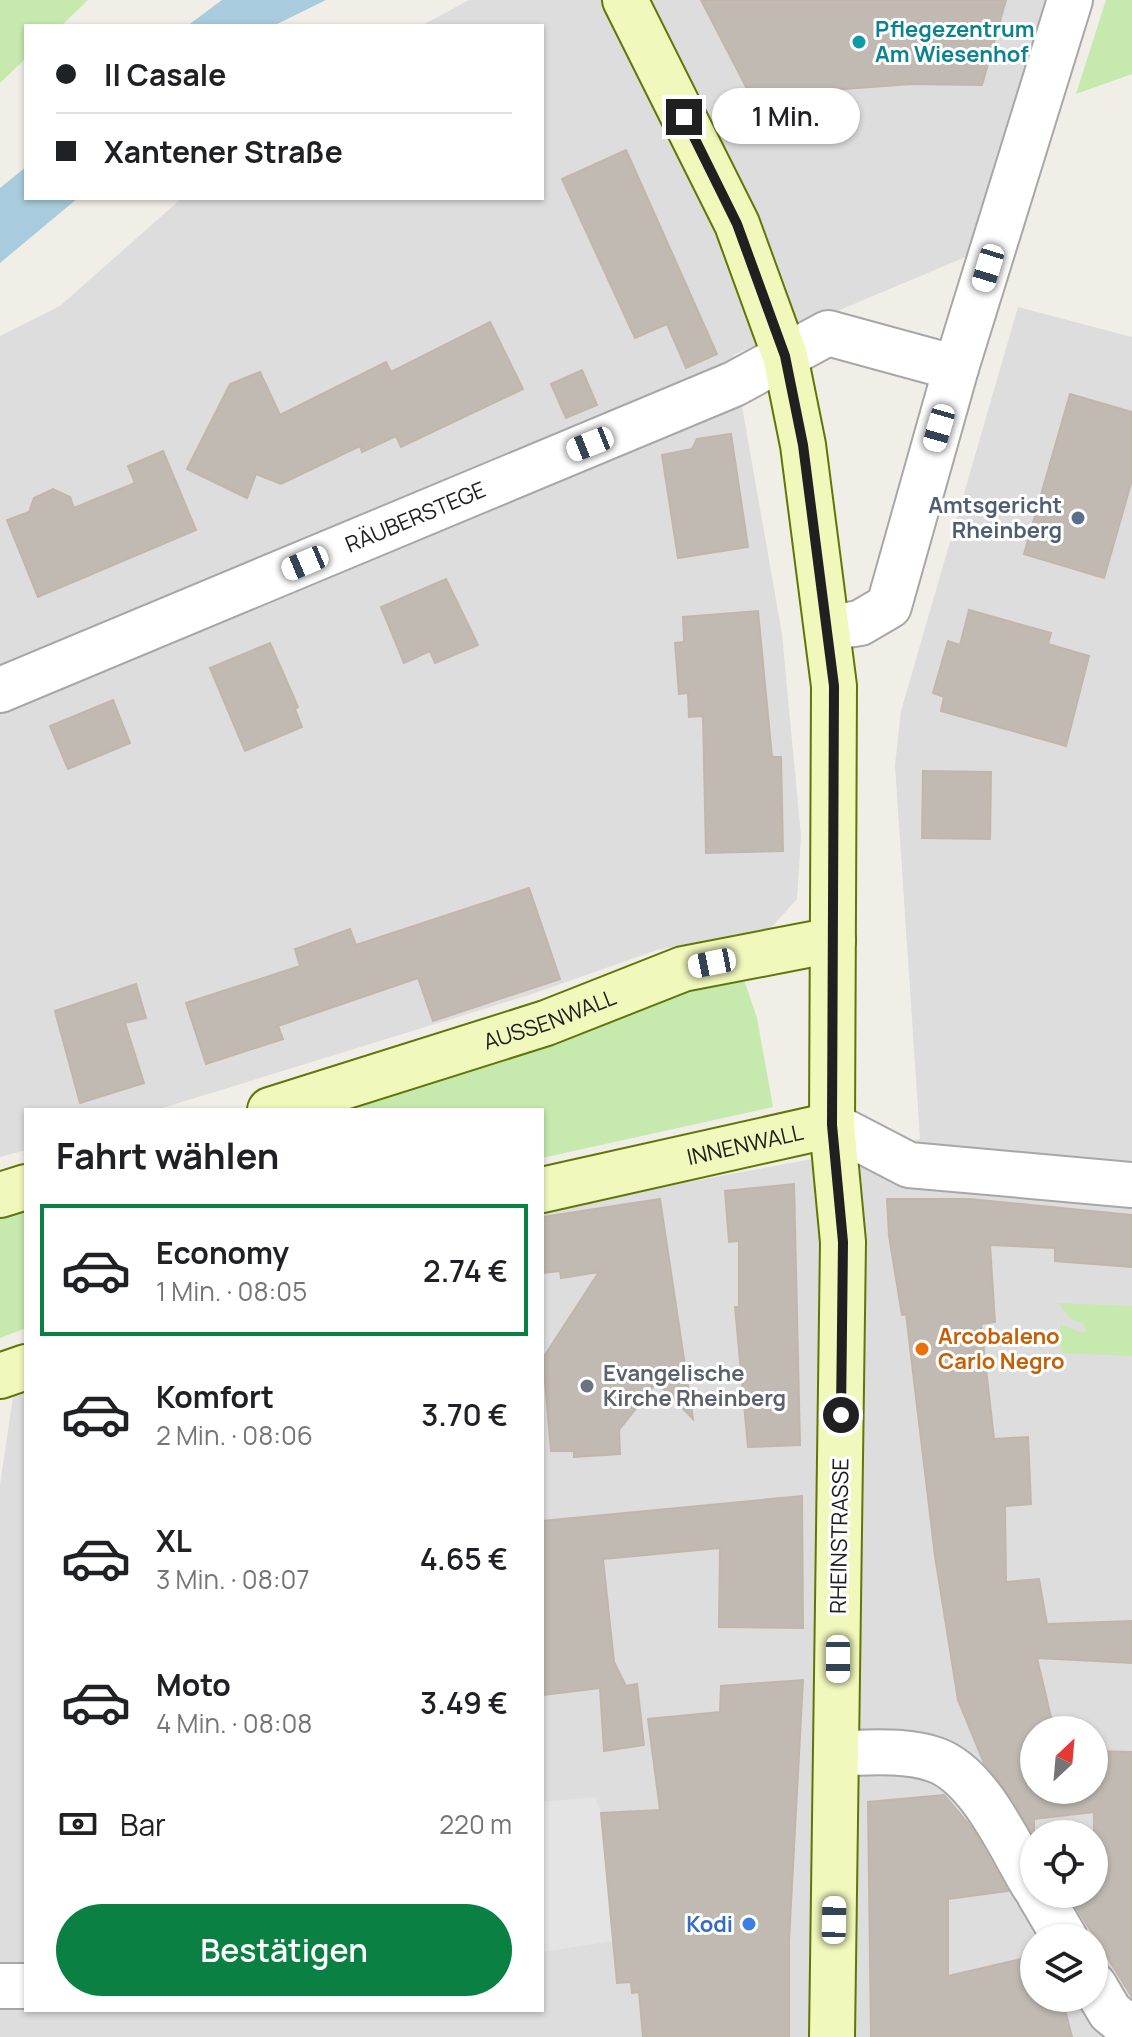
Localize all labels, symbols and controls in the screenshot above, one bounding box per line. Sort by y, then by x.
place label: Pflegezentrum Am Wiesenhof [875,14,1035,69]
marker: Pflegezentrum Am Wiesenhof [850,33,868,51]
text: Il Casale [104,54,226,95]
callout: 1 Min. [712,89,860,145]
text: 1 Min. [752,98,820,134]
route end [666,99,702,135]
text: Xantener Straße [104,131,343,172]
car [970,242,1006,294]
car [921,402,957,454]
car [563,424,617,464]
street label: RÄUBERSTEGE [341,474,490,559]
place label: Amtsgericht Rheinberg [928,490,1062,545]
marker: Amtsgericht Rheinberg [1069,509,1087,527]
car [278,543,332,583]
car [686,947,738,979]
street label: AUSSENWALL [480,982,620,1057]
street label: INNENWALL [684,1117,806,1172]
text: Fahrt wählen [56,1131,279,1180]
text: Economy [156,1232,289,1273]
icon: car [60,1234,132,1306]
text: 2.74 € [423,1250,508,1291]
text: 1 Min. · 08:05 [156,1273,307,1309]
place label: Arcobaleno Carlo Negro [938,1321,1065,1376]
marker: Arcobaleno Carlo Negro [913,1340,931,1358]
place label: Evangelische Kirche Rheinberg [603,1358,786,1413]
text: Komfort [156,1376,274,1417]
marker: Evangelische Kirche Rheinberg [578,1377,596,1395]
icon: car [60,1378,132,1450]
text: 3.70 € [421,1394,508,1435]
route start [823,1397,859,1433]
text: 2 Min. · 08:06 [156,1417,313,1453]
street label: RHEINSTRASSE [823,1458,855,1614]
text: XL [156,1520,192,1561]
icon: car [60,1522,132,1594]
text: 4.65 € [420,1538,508,1579]
text: 3 Min. · 08:07 [156,1561,309,1597]
car [826,1635,850,1683]
text: Moto [156,1664,231,1705]
icon: car [60,1666,132,1738]
text: 3.49 € [420,1682,508,1723]
text: 4 Min. · 08:08 [156,1705,312,1741]
north arrow [1020,1716,1108,1804]
map controls [1020,1716,1108,2012]
icon: cash [56,1802,100,1846]
text: Bar [120,1804,166,1845]
text: 220 m [439,1806,512,1842]
button: locate [1020,1820,1108,1908]
car [822,1896,846,1944]
button: Bestätigen [56,1904,512,1996]
place label: Kodi [686,1909,733,1939]
marker: Kodi [740,1915,758,1933]
button: layers [1020,1924,1108,2012]

